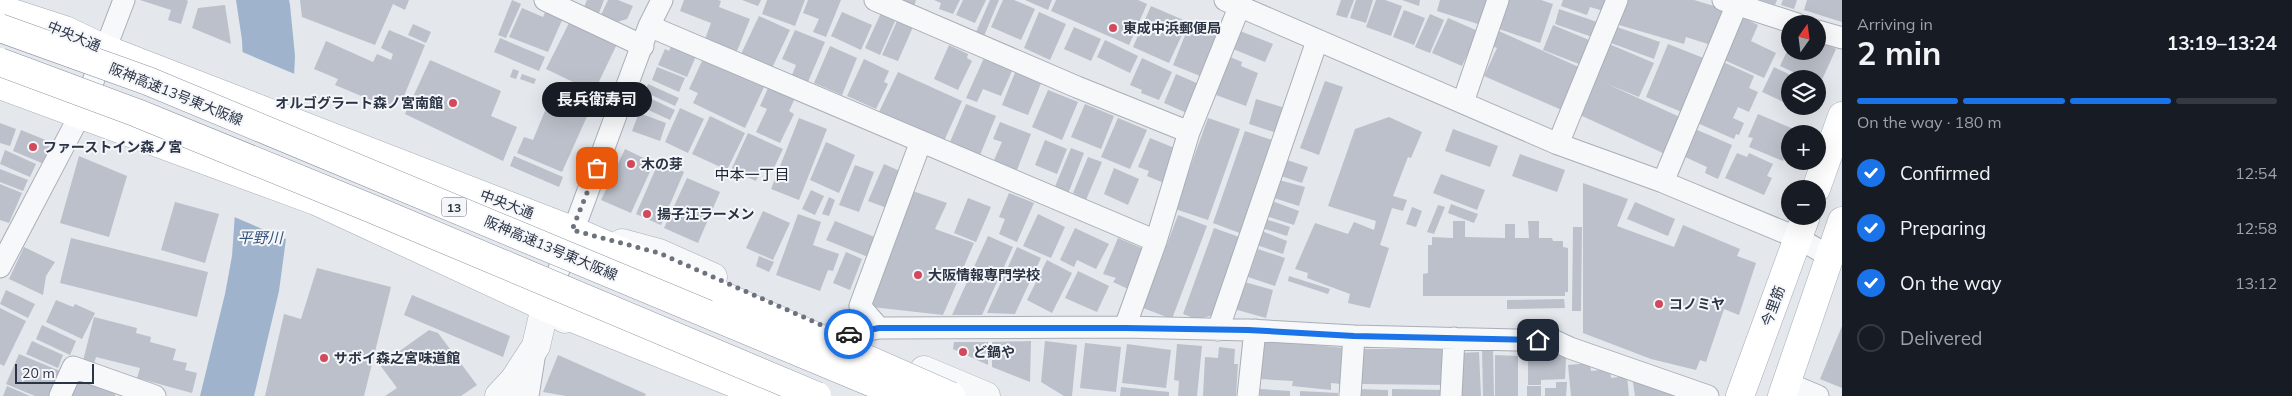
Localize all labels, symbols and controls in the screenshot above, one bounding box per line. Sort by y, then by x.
text: Arriving in [1857,14,1933,34]
north arrow [1781,15,1826,60]
map controls [1781,15,1826,225]
street label: 中央大通 [45,17,103,55]
place label: 東成中浜郵便局 [1123,19,1221,37]
marker: 東成中浜郵便局 [1107,22,1119,34]
text: 13:19–13:24 [2167,31,2277,55]
text: 2 min [1857,33,1941,73]
street label: 阪神高速13号東大阪線 [106,59,246,129]
button: layers [1781,70,1826,115]
callout: 長兵衛寿司 [542,83,652,118]
text: 長兵衛寿司 [557,89,637,109]
place label: オルゴグラート森ノ宮南館 [275,94,443,112]
marker: オルゴグラート森ノ宮南館 [447,97,459,109]
text: On the way · 180 m [1857,112,2002,132]
button: + [1781,125,1826,170]
place label: ファーストイン森ノ宮 [43,138,182,156]
marker: ファーストイン森ノ宮 [27,141,39,153]
pin [576,147,618,189]
icon: bag [583,154,611,182]
place label: 木の芽 [641,155,683,173]
marker: 木の芽 [625,158,637,170]
icon: check [1857,159,1885,187]
text: Confirmed [1900,161,1991,185]
text: 12:54 [2235,163,2277,183]
district label: 中本一丁目 [714,165,790,184]
button: − [1781,180,1826,225]
street label: 中央大通 [478,186,536,222]
road number: 13 [442,198,466,216]
place label: 揚子江ラーメン [657,205,754,223]
marker: 揚子江ラーメン [641,208,653,220]
street label: 阪神高速13号東大阪線 [482,212,620,284]
icon: check [1857,214,1885,242]
text: Preparing [1900,216,1986,240]
text: 12:58 [2235,218,2277,238]
water label: 平野川 [237,228,284,247]
place label: 大阪情報専門学校 [928,266,1040,284]
marker: 大阪情報専門学校 [912,269,924,281]
icon: check [1857,269,1885,297]
text: On the way [1900,271,2002,295]
text: 13:12 [2235,273,2277,293]
street label: 今里筋 [1757,283,1789,329]
place label: コノミヤ [1669,295,1725,313]
marker: コノミヤ [1653,298,1665,310]
courier [824,309,874,359]
pin [1517,319,1559,361]
icon: car [835,320,863,348]
icon: home [1524,326,1552,354]
text: Delivered [1900,326,1982,350]
place label: ど鍋や [973,343,1015,361]
marker: ど鍋や [957,346,969,358]
place label: サボイ森之宮味道館 [334,349,460,367]
marker: サボイ森之宮味道館 [318,352,330,364]
scale bar [15,361,94,384]
text: 20 m [22,364,55,382]

